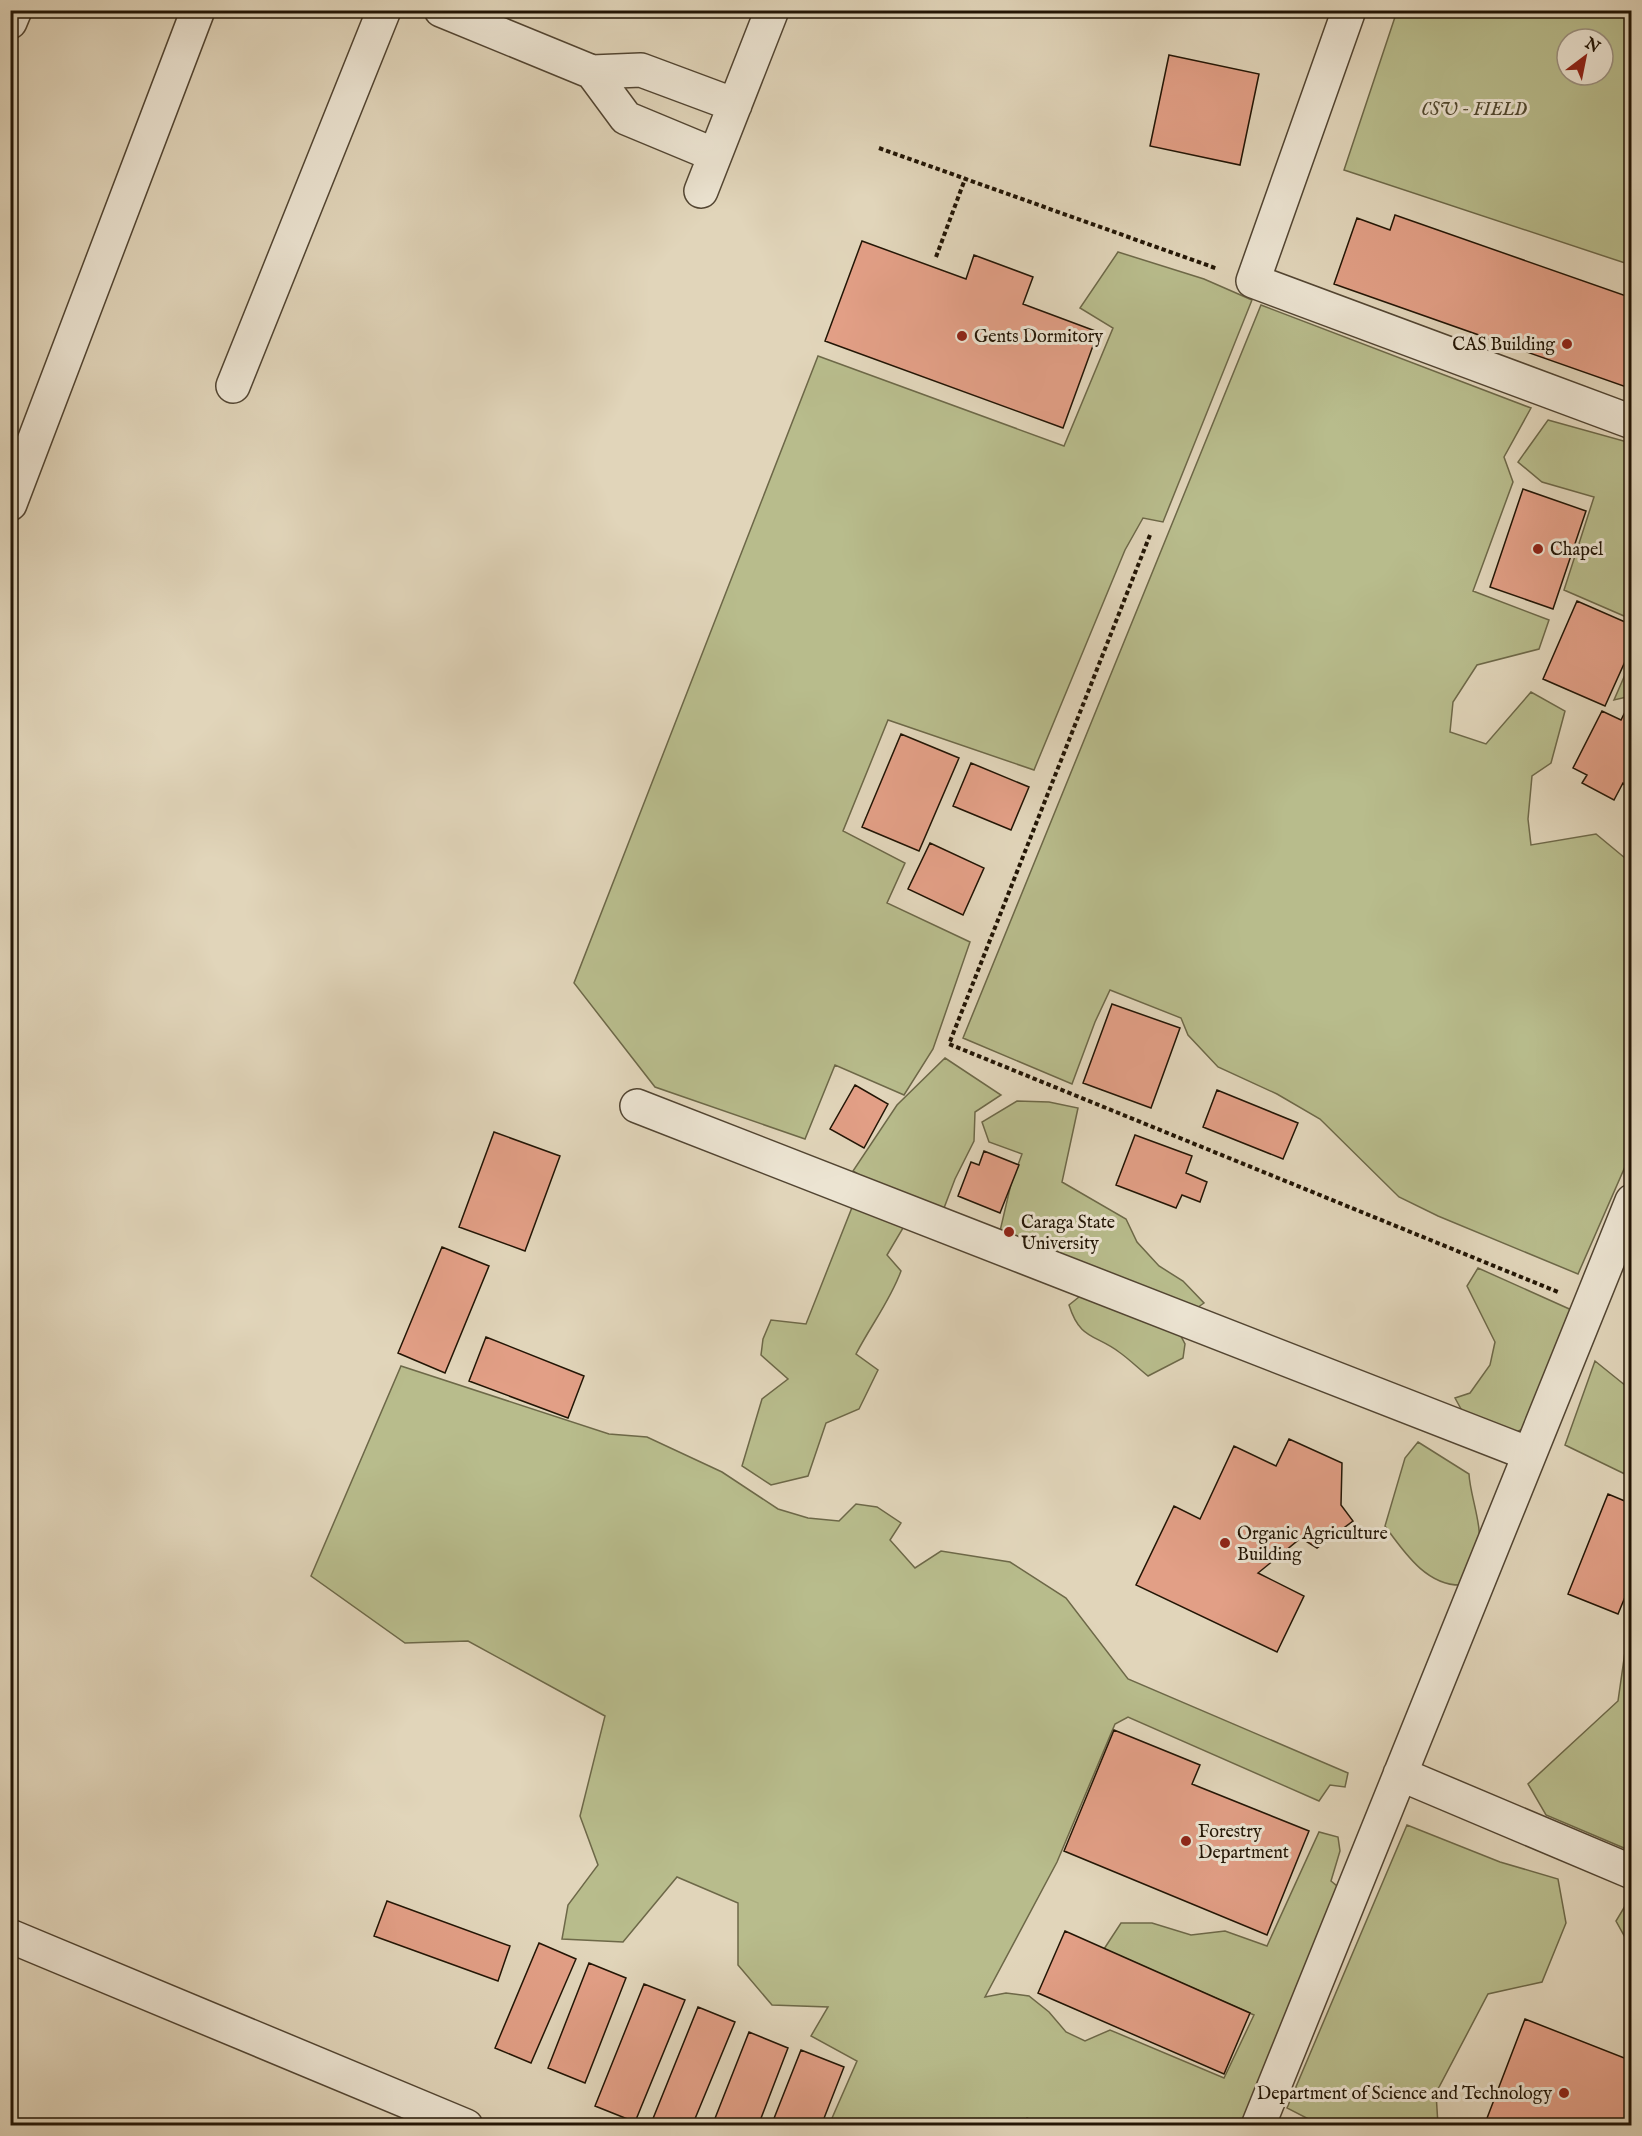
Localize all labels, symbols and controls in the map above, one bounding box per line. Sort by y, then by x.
north arrow [1555,27,1615,87]
text: N [1580,33,1603,58]
park label: CSU - FIELD [1421,99,1527,122]
place label: Gents Dormitory [974,326,1103,349]
marker: Gents Dormitory [955,329,969,343]
place label: CAS Building [1452,334,1555,357]
marker: CAS Building [1560,337,1574,351]
place label: Chapel [1550,539,1603,562]
marker: Chapel [1531,542,1545,556]
place label: Caraga State University [1021,1212,1115,1256]
marker: Caraga State University [1002,1225,1016,1239]
place label: Organic Agriculture Building [1237,1523,1388,1567]
marker: Organic Agriculture Building [1218,1536,1232,1550]
place label: Forestry Department [1198,1821,1289,1865]
marker: Forestry Department [1179,1834,1193,1848]
place label: Department of Science and Technology [1257,2083,1552,2106]
marker: Department of Science and Technology [1557,2086,1571,2100]

